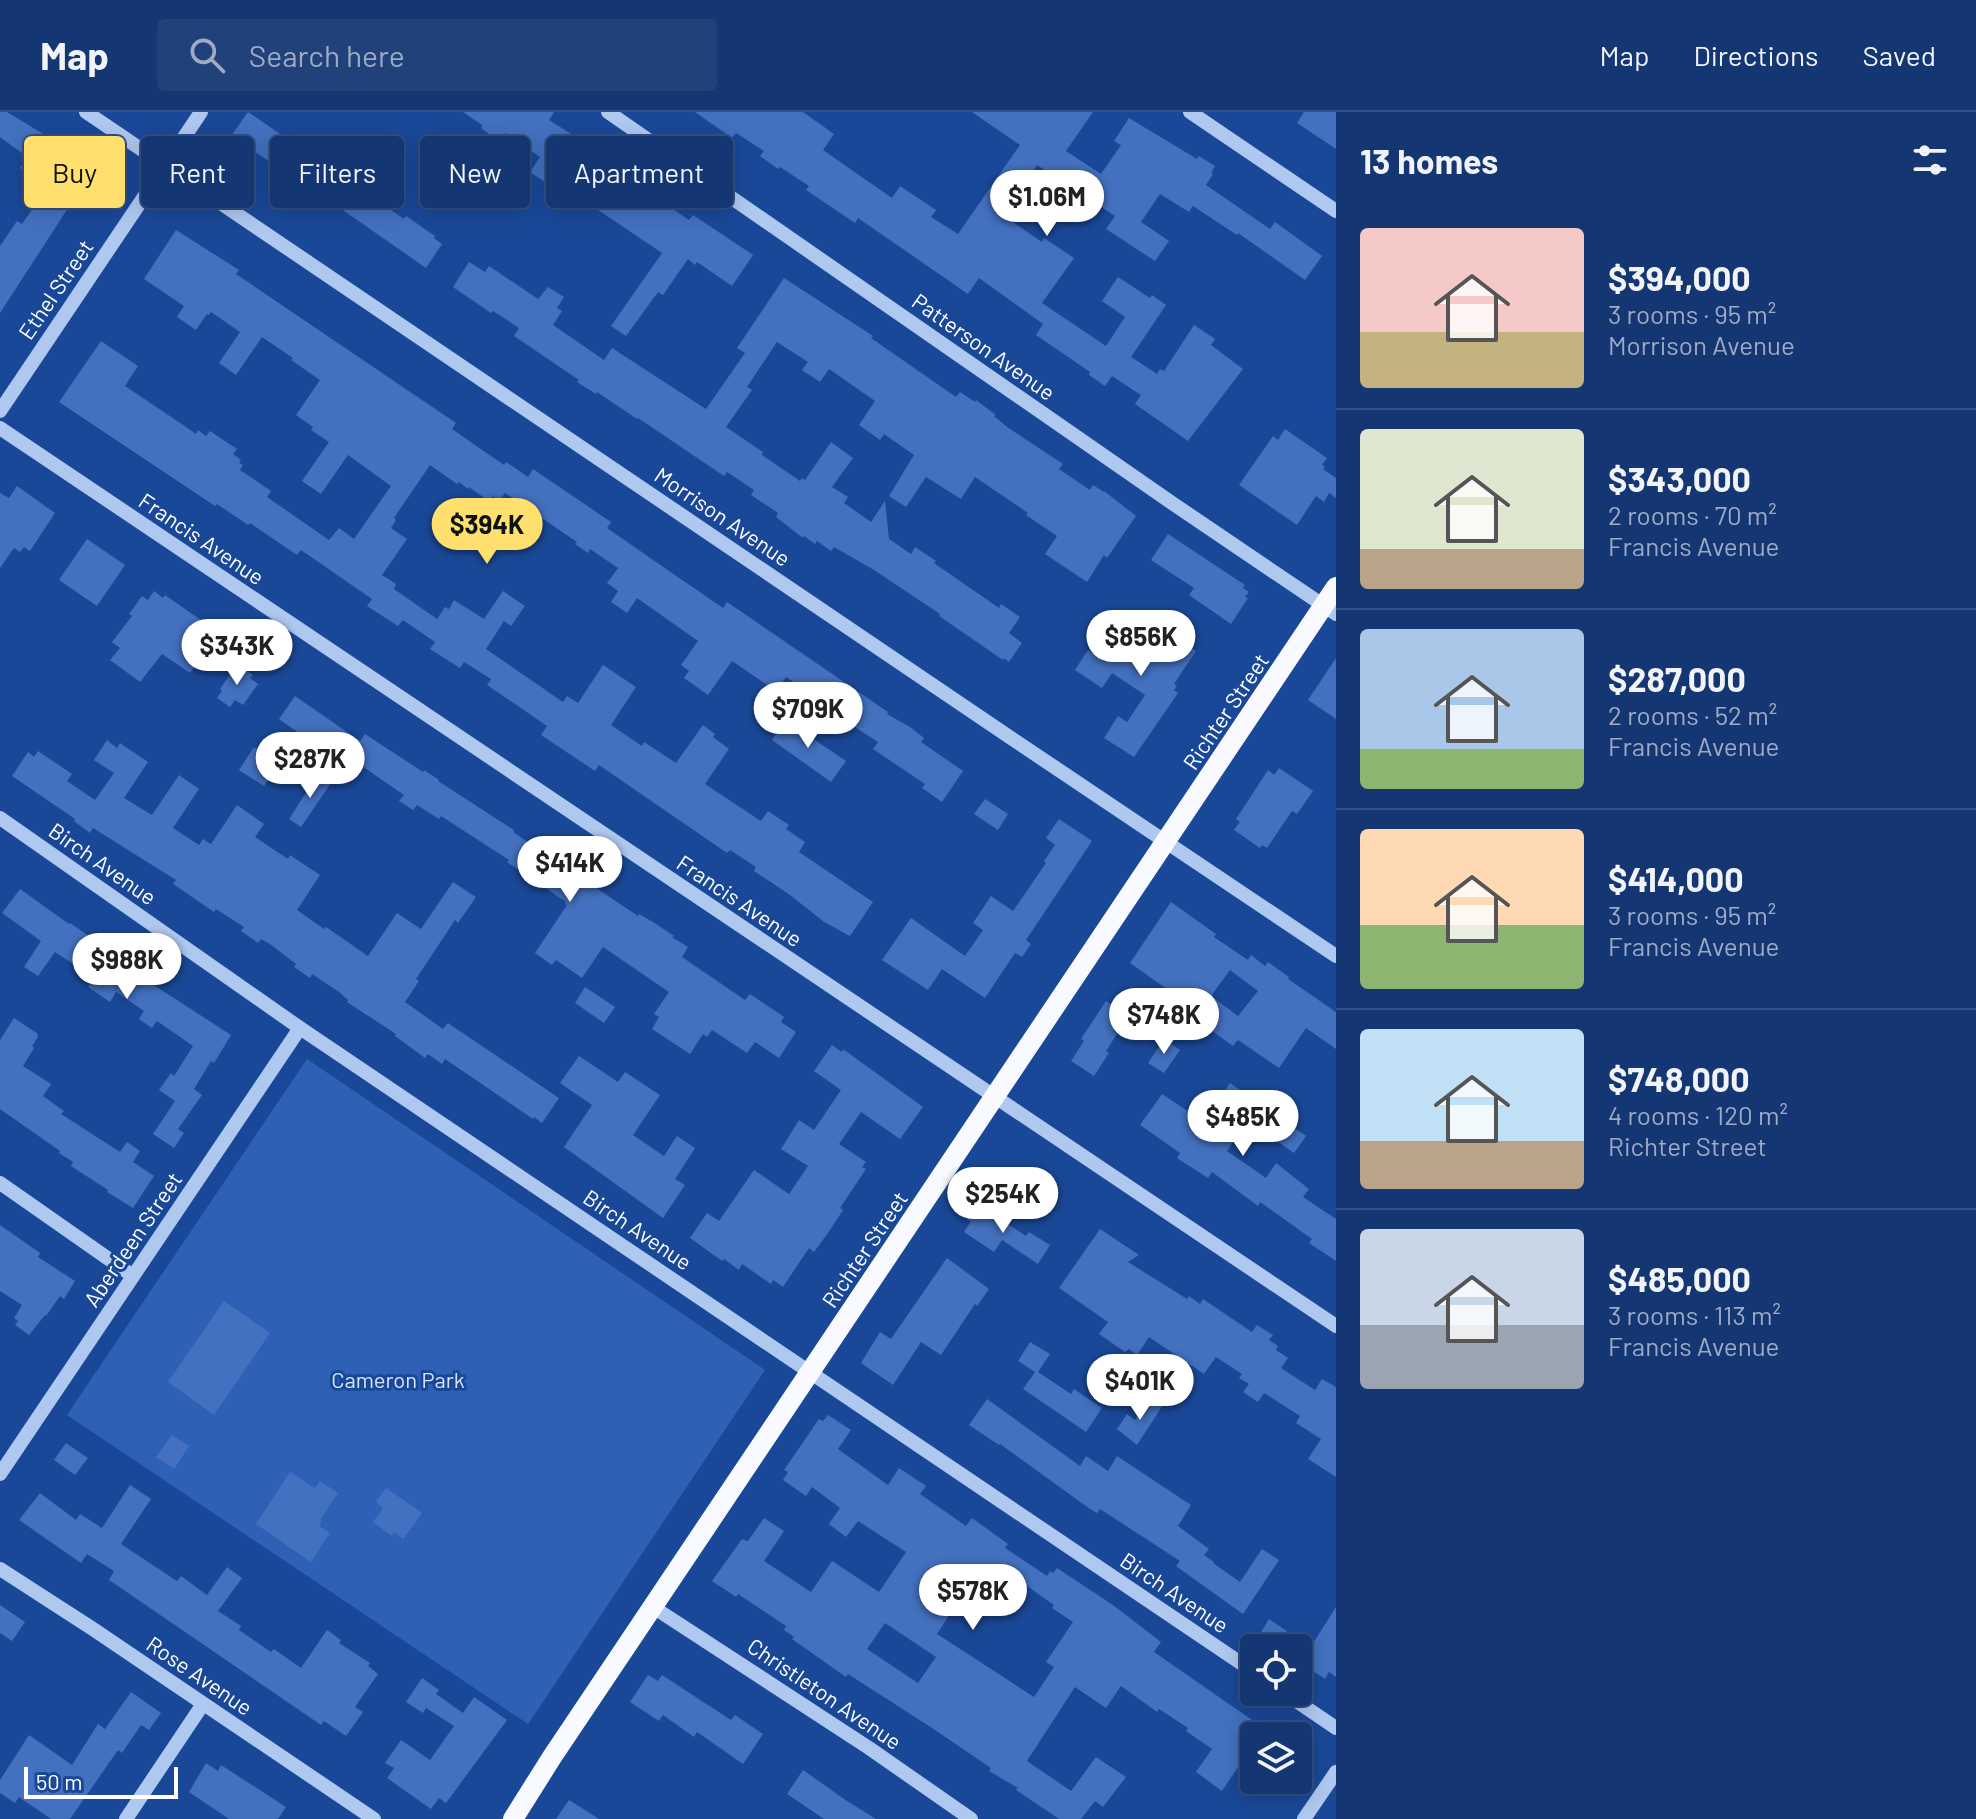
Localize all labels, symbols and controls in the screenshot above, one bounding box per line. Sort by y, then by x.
search box [157,19,717,91]
text: Map [40,32,109,78]
icon: search [185,33,229,77]
text: Search here [249,37,405,73]
text: Map [1600,38,1649,72]
text: Directions [1693,38,1819,72]
text: Saved [1863,38,1936,72]
chip: Buy [24,136,125,208]
chip: Rent [141,136,254,208]
chip: Filters [270,136,404,208]
chip: New [420,136,530,208]
chip: Apartment [546,136,733,208]
icon: filters [1908,138,1952,182]
text: 13 homes [1360,140,1498,181]
pin: $1.06M [982,170,1112,238]
text: $1.06M [1008,180,1086,211]
street label: Ethel Street [12,234,98,344]
text: $394,000 [1608,257,1751,298]
icon: home [1424,260,1520,356]
street label: Patterson Avenue [908,287,1060,405]
text: 3 rooms · 95 m² [1608,298,1776,329]
text: Morrison Avenue [1608,329,1795,360]
text: $343,000 [1608,458,1751,499]
street label: Morrison Avenue [650,461,796,571]
icon: home [1424,461,1520,557]
street label: Francis Avenue [135,487,269,589]
pin: $394K [431,498,543,566]
text: 2 rooms · 70 m² [1608,499,1777,530]
text: $394K [450,508,524,539]
text: Francis Avenue [1608,530,1779,561]
pin: $856K [1085,610,1197,678]
pin: $343K [181,619,293,687]
text: $856K [1104,620,1178,651]
text: $343K [200,629,274,660]
street label: Richter Street [1177,648,1273,774]
text: $287,000 [1608,658,1746,699]
icon: home [1424,661,1520,757]
pin: $709K [752,682,864,750]
text: $709K [772,692,844,723]
text: 2 rooms · 52 m² [1608,699,1777,730]
text: Francis Avenue [1608,730,1779,761]
pin: $287K [254,732,366,800]
text: $287K [274,742,346,773]
street label: Birch Avenue [44,817,162,909]
pin: $414K [514,836,626,904]
text: $414K [535,846,605,877]
street label: Francis Avenue [673,849,807,951]
text: $414,000 [1608,858,1744,899]
icon: home [1424,861,1520,957]
text: 3 rooms · 95 m² [1608,899,1776,930]
text: Francis Avenue [1608,930,1779,961]
pin: $988K [71,933,183,1001]
text: $988K [90,943,164,974]
pin: $748K [1108,988,1220,1056]
text: $748K [1127,998,1201,1029]
text: $748,000 [1608,1058,1750,1099]
icon: home [1424,1061,1520,1157]
pin: $485K [1187,1090,1299,1158]
text: 4 rooms · 120 m² [1608,1099,1788,1130]
text: $485K [1206,1100,1280,1131]
text: Richter Street [1608,1130,1767,1161]
street label: Aberdeen Street [77,1167,187,1311]
pin: $254K [947,1167,1059,1235]
text: $254K [965,1177,1041,1208]
street label: Birch Avenue [579,1183,697,1275]
street label: Richter Street [816,1186,912,1312]
text: $485,000 [1608,1258,1751,1299]
icon: home [1424,1261,1520,1357]
text: 3 rooms · 113 m² [1608,1299,1781,1330]
text: Francis Avenue [1608,1330,1779,1361]
pin: $401K [1084,1354,1196,1422]
text: $401K [1105,1364,1175,1395]
park label: Cameron Park [331,1366,465,1392]
street label: Birch Avenue [1116,1546,1234,1638]
pin: $578K [917,1564,1029,1632]
text: $578K [937,1574,1009,1605]
street label: Rose Avenue [142,1630,258,1720]
street label: Christleton Avenue [743,1632,907,1754]
map controls [1240,1634,1312,1794]
button: locate [1240,1634,1312,1706]
button: layers [1240,1722,1312,1794]
scale bar [24,1763,178,1799]
text: 50 m [36,1768,82,1794]

